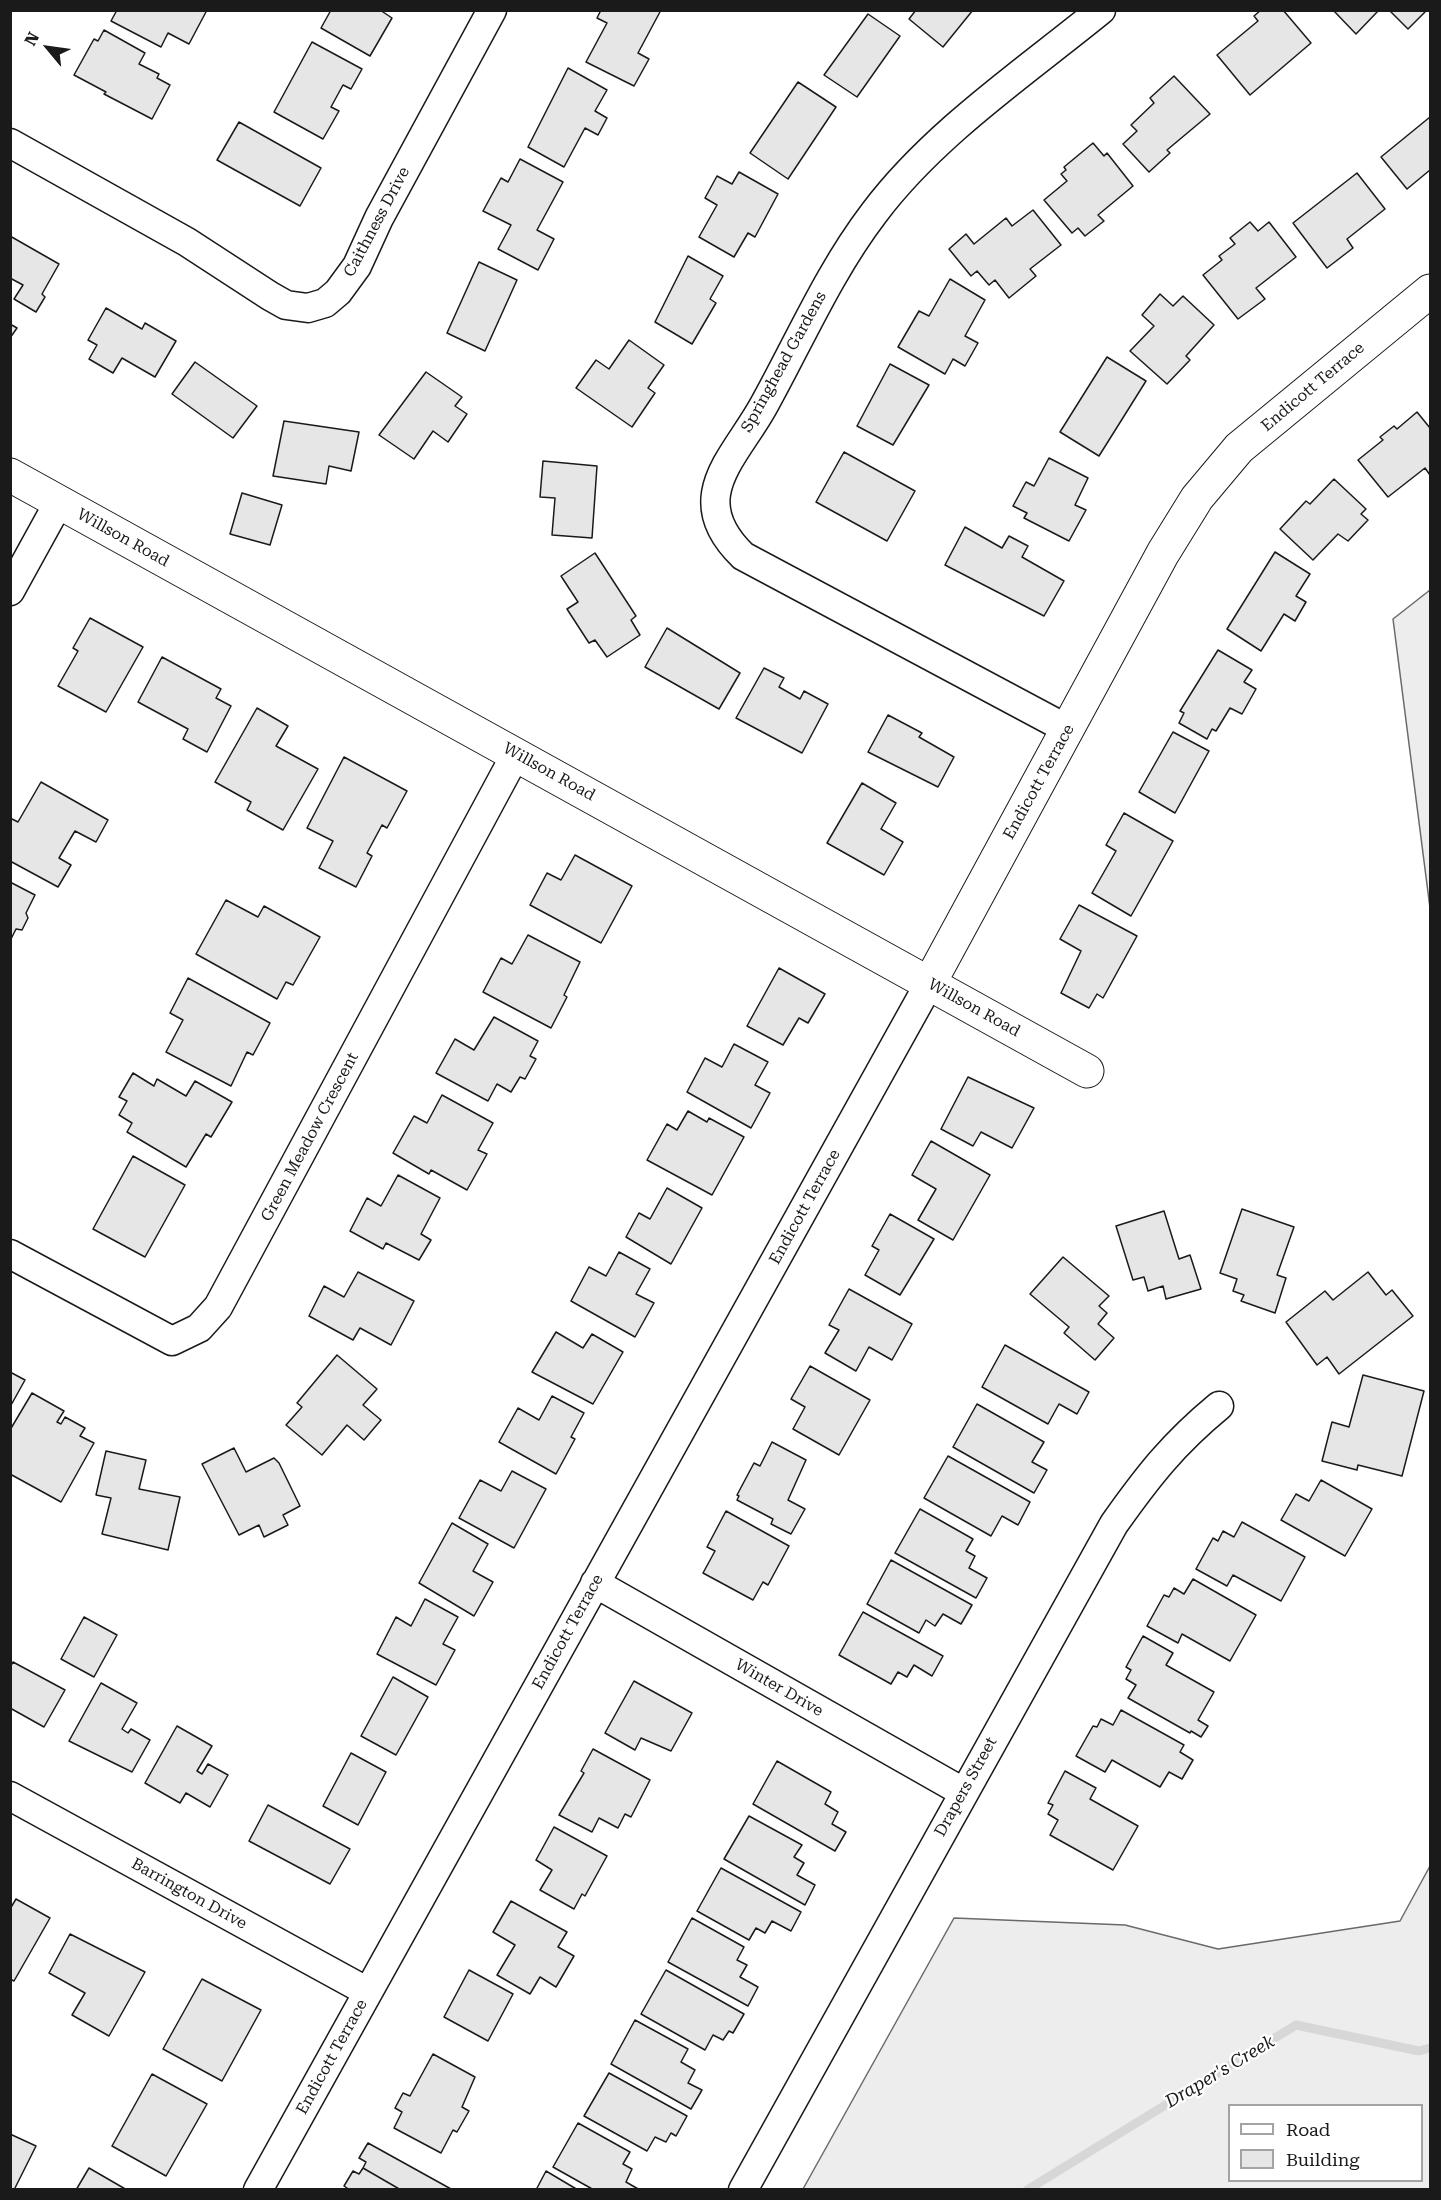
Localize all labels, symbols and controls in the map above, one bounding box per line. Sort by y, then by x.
north arrow [18,18,78,78]
text: N [21,29,43,49]
street label: Caithness Drive [340,164,414,280]
street label: Springhead Gardens [737,288,831,436]
street label: Endicott Terrace [1258,338,1368,436]
street label: Willson Road [74,505,172,571]
street label: Endicott Terrace [999,721,1079,843]
street label: Willson Road [500,739,598,805]
street label: Willson Road [925,975,1023,1041]
street label: Green Meadow Crescent [257,1049,363,1225]
street label: Endicott Terrace [765,1146,845,1268]
street label: Endicott Terrace [528,1571,608,1693]
street label: Winter Drive [731,1655,827,1721]
street label: Drapers Street [931,1734,1001,1840]
street label: Barrington Drive [128,1854,250,1934]
street label: Endicott Terrace [292,1996,372,2118]
water label: Draper's Creek [1161,2031,1279,2113]
legend [1228,2104,1423,2182]
text: Road [1286,2119,1330,2140]
text: Building [1286,2149,1360,2170]

